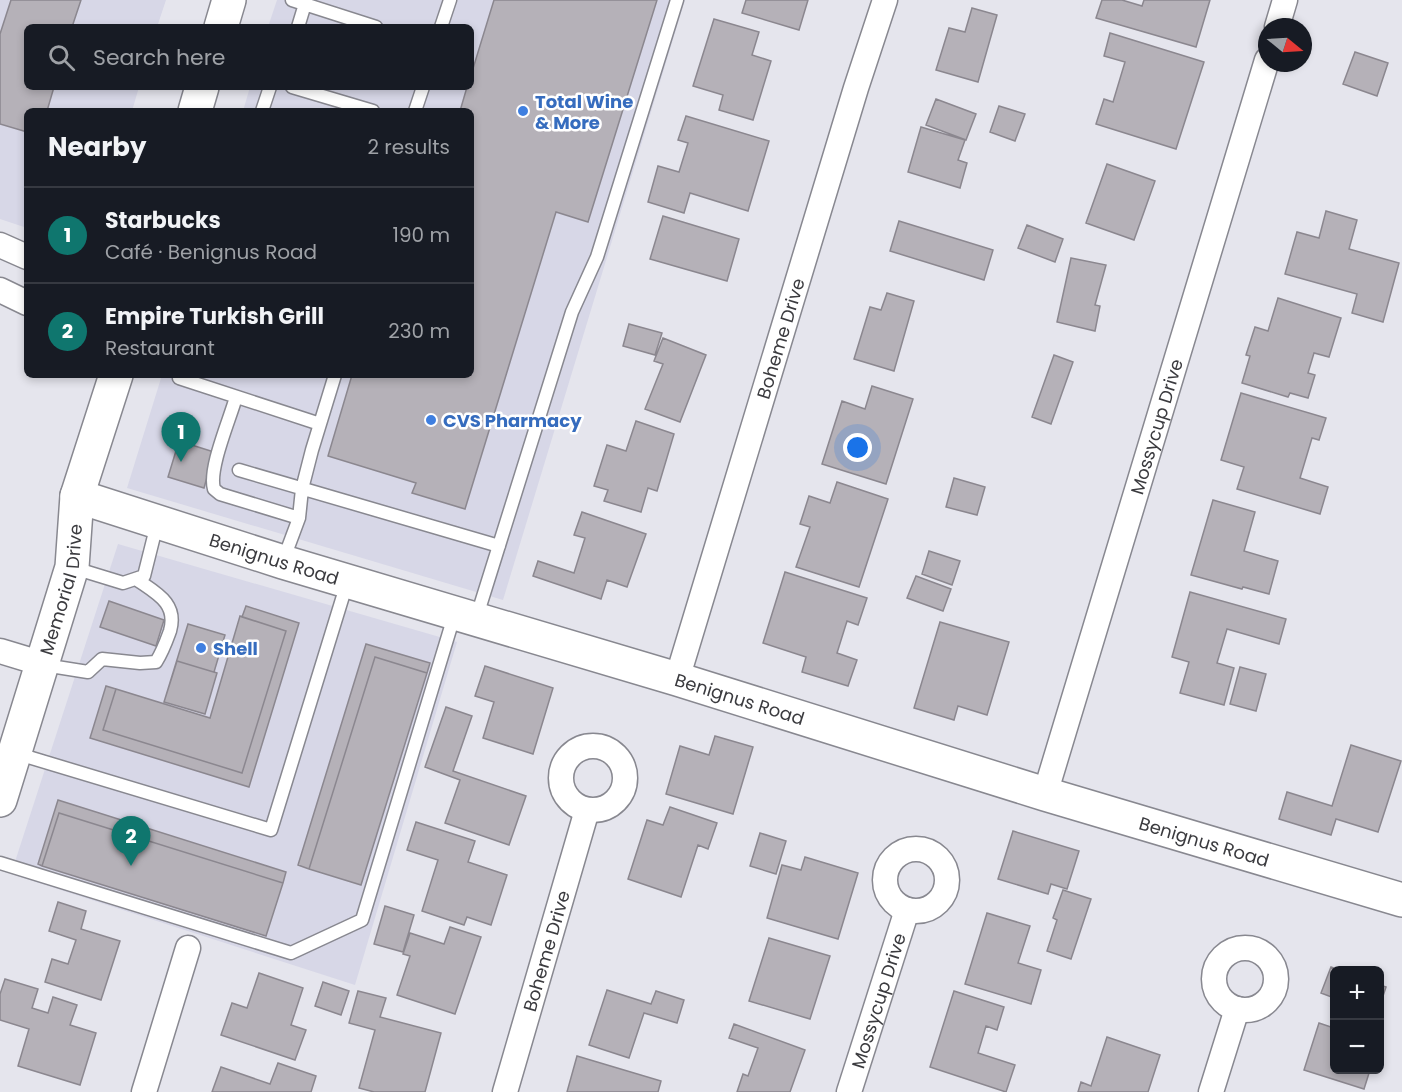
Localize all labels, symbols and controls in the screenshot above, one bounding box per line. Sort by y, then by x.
north arrow [1258,18,1312,72]
search box [24,24,474,90]
icon: search [45,41,78,74]
text: Search here [93,42,226,73]
place label: Total Wine & More [535,89,633,135]
marker: Total Wine & More [516,104,530,118]
text: Nearby [48,129,146,165]
text: 2 results [367,133,450,161]
text: Starbucks [105,205,221,236]
text: 1 [64,221,71,249]
text: 190 m [393,221,450,249]
text: Café · Benignus Road [105,238,317,266]
street label: Boheme Drive [750,275,810,402]
text: Empire Turkish Grill [105,301,324,332]
text: 2 [62,317,73,345]
text: 230 m [388,317,450,345]
text: Restaurant [105,334,215,362]
street label: Mossycup Drive [1124,356,1188,497]
place label: CVS Pharmacy [443,408,582,433]
pin: 1 [162,412,201,462]
marker: CVS Pharmacy [424,413,438,427]
your location [843,433,872,462]
street label: Memorial Drive [33,523,88,658]
street label: Benignus Road [206,527,342,590]
place label: Shell [213,636,258,661]
marker: Shell [194,641,208,655]
street label: Benignus Road [672,667,808,731]
street label: Benignus Road [1136,810,1272,872]
pin: 2 [112,816,150,866]
street label: Boheme Drive [517,887,575,1014]
street label: Mossycup Drive [845,930,911,1071]
map controls [1330,966,1384,1074]
button: + [1330,966,1384,1020]
button: − [1330,1020,1384,1074]

